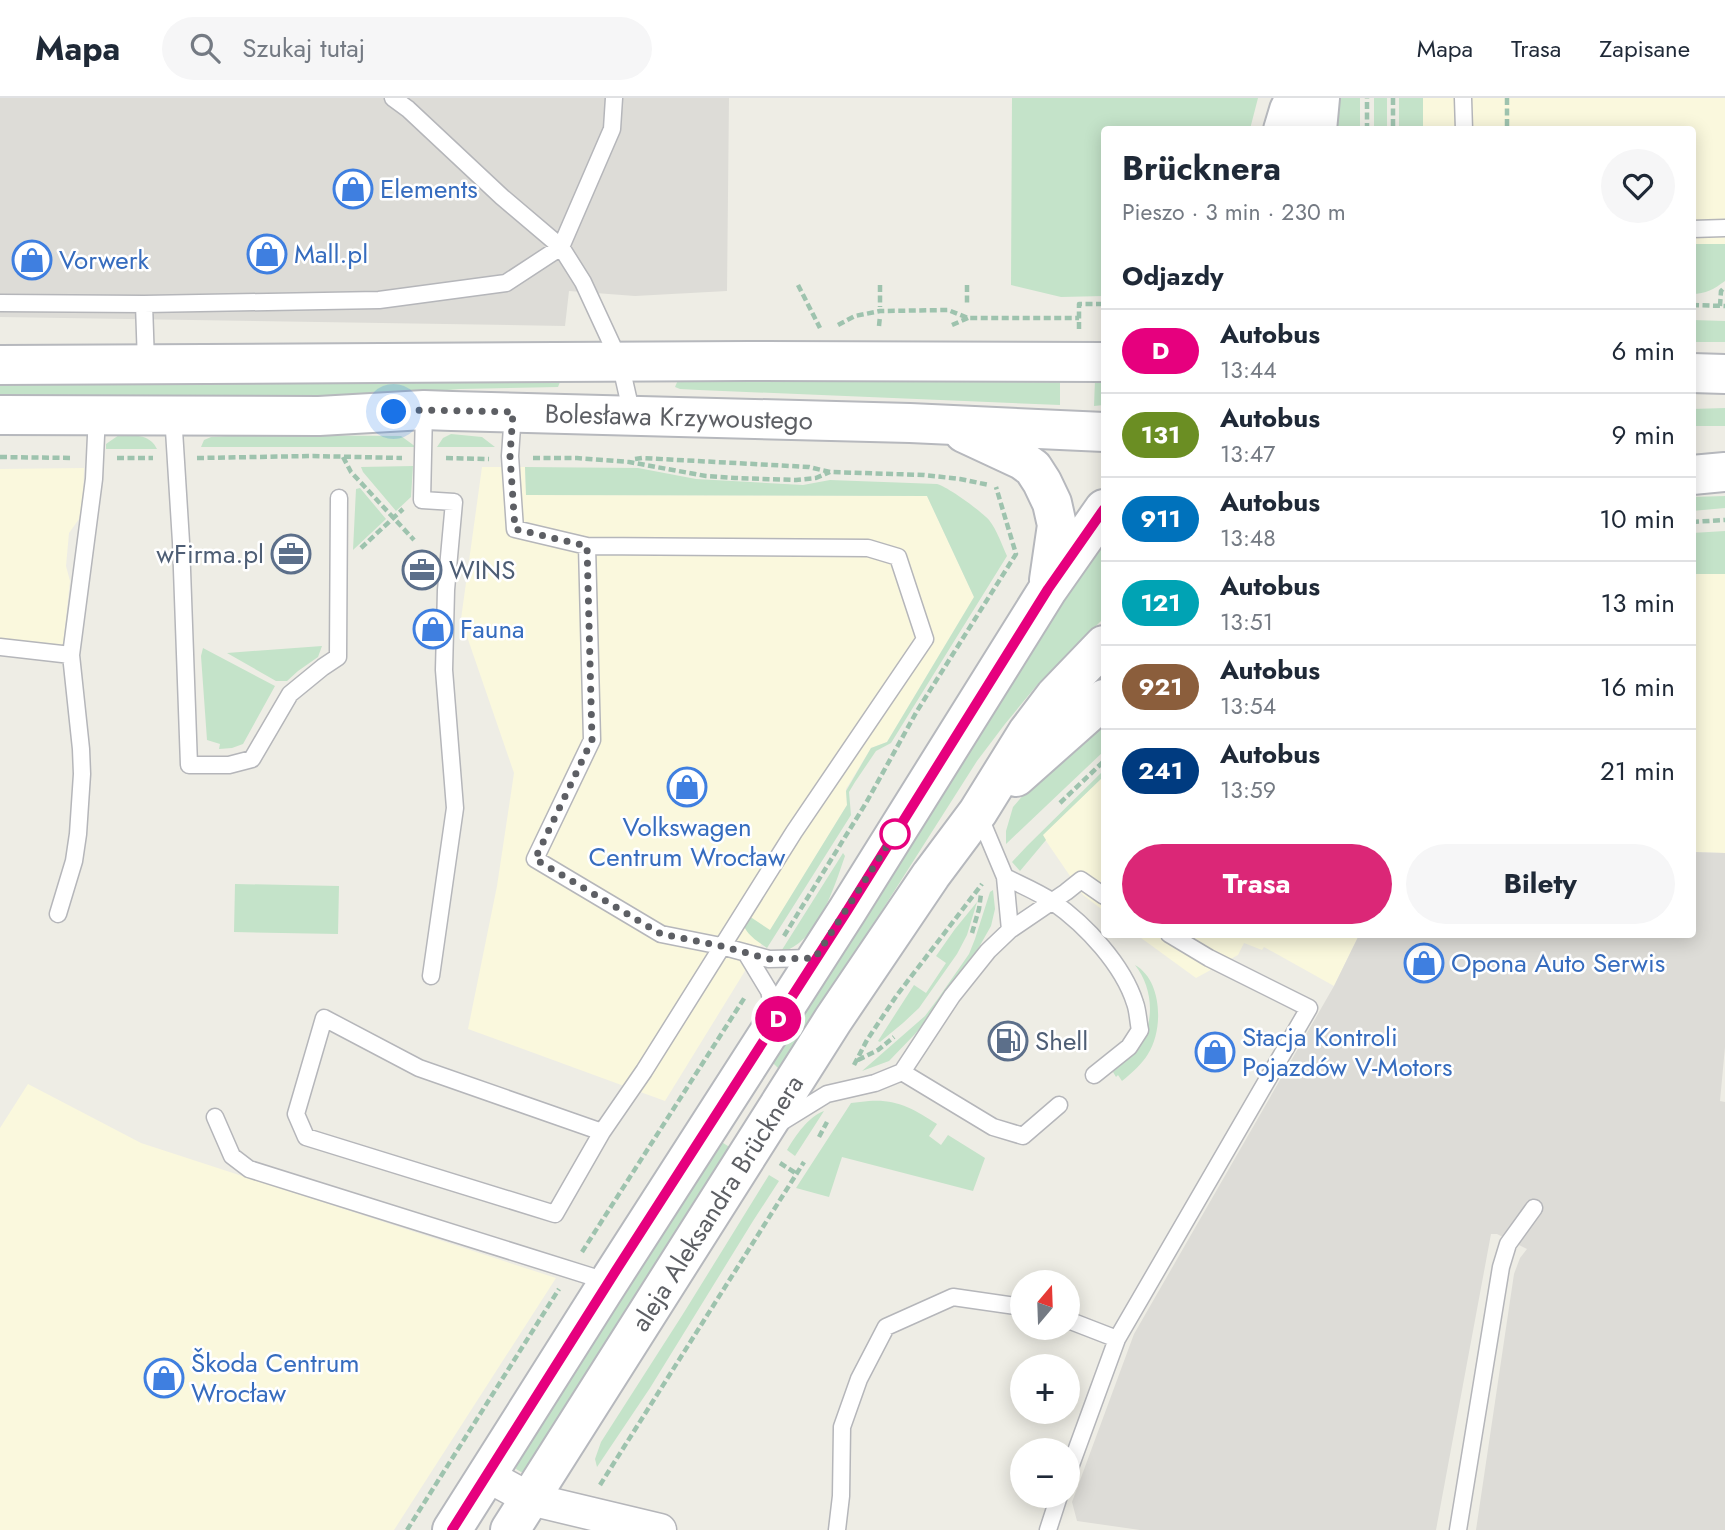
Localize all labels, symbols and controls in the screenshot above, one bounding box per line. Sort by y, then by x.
search box [162,17,652,80]
text: Mapa [35,25,120,72]
icon: search [186,29,224,67]
text: Szukaj tutaj [242,29,365,67]
text: Mapa [1417,31,1473,66]
text: Trasa [1511,31,1561,66]
text: Zapisane [1599,31,1690,66]
text: Brücknera [1122,145,1281,192]
button: heart [1601,149,1675,223]
shop icon: Elements [332,168,374,210]
place label: Elements [380,170,478,208]
text: Pieszo · 3 min · 230 m [1122,195,1346,229]
shop icon: Mall.pl [246,233,288,275]
place label: Mall.pl [294,235,368,273]
shop icon: Vorwerk [11,239,53,281]
place label: Vorwerk [59,241,150,279]
text: Odjazdy [1122,257,1224,295]
text: Autobus [1220,315,1320,353]
text: 6 min [1612,332,1675,370]
text: D [1152,333,1169,368]
text: 13:44 [1220,353,1277,387]
your location [376,394,411,429]
street label: Bolesława Krzywoustego [544,394,813,439]
text: Autobus [1220,399,1320,437]
text: 9 min [1612,416,1675,454]
text: 131 [1141,417,1180,452]
text: 13:47 [1220,437,1275,471]
text: Autobus [1220,483,1320,521]
text: 10 min [1599,500,1675,538]
text: 911 [1140,501,1181,536]
text: 13:48 [1220,521,1276,555]
office icon: wFirma.pl [270,533,312,575]
place label: wFirma.pl [156,535,264,573]
office icon: WINS [401,549,443,591]
place label: WINS [449,551,516,589]
text: Autobus [1220,567,1320,605]
text: 13 min [1601,584,1675,622]
text: 121 [1140,585,1181,620]
text: 13:51 [1220,605,1273,639]
shop icon: Fauna [412,608,454,650]
place label: Fauna [460,610,525,648]
text: Autobus [1220,651,1320,689]
text: 16 min [1600,668,1675,706]
text: 921 [1138,669,1183,704]
text: 13:54 [1220,689,1276,723]
text: Autobus [1220,735,1320,773]
text: 21 min [1600,752,1675,790]
text: 241 [1138,753,1183,788]
shop icon: Volkswagen Centrum Wrocław [666,766,708,808]
text: 13:59 [1220,773,1276,807]
place label: Volkswagen Centrum Wrocław [589,808,786,876]
unlabelled marker [880,819,910,849]
button: Trasa [1122,844,1392,924]
button: Bilety [1406,844,1675,924]
shop icon: Opona Auto Serwis [1403,942,1445,984]
place label: Opona Auto Serwis [1451,944,1665,982]
line badge: D [755,996,801,1042]
text: D [769,1001,787,1036]
place label: Stacja Kontroli Pojazdów V-Motors [1242,1018,1452,1086]
fuel station icon: Shell [987,1020,1029,1062]
place label: Shell [1035,1022,1088,1060]
shop icon: Stacja Kontroli Pojazdów V-Motors [1194,1031,1236,1073]
street label: aleja Aleksandra Brücknera [622,1067,813,1339]
north arrow [1010,1270,1080,1340]
map controls [1010,1270,1080,1508]
place label: Škoda Centrum Wrocław [191,1344,360,1412]
button: + [1010,1354,1080,1424]
shop icon: Škoda Centrum Wrocław [143,1357,185,1399]
button: − [1010,1438,1080,1508]

